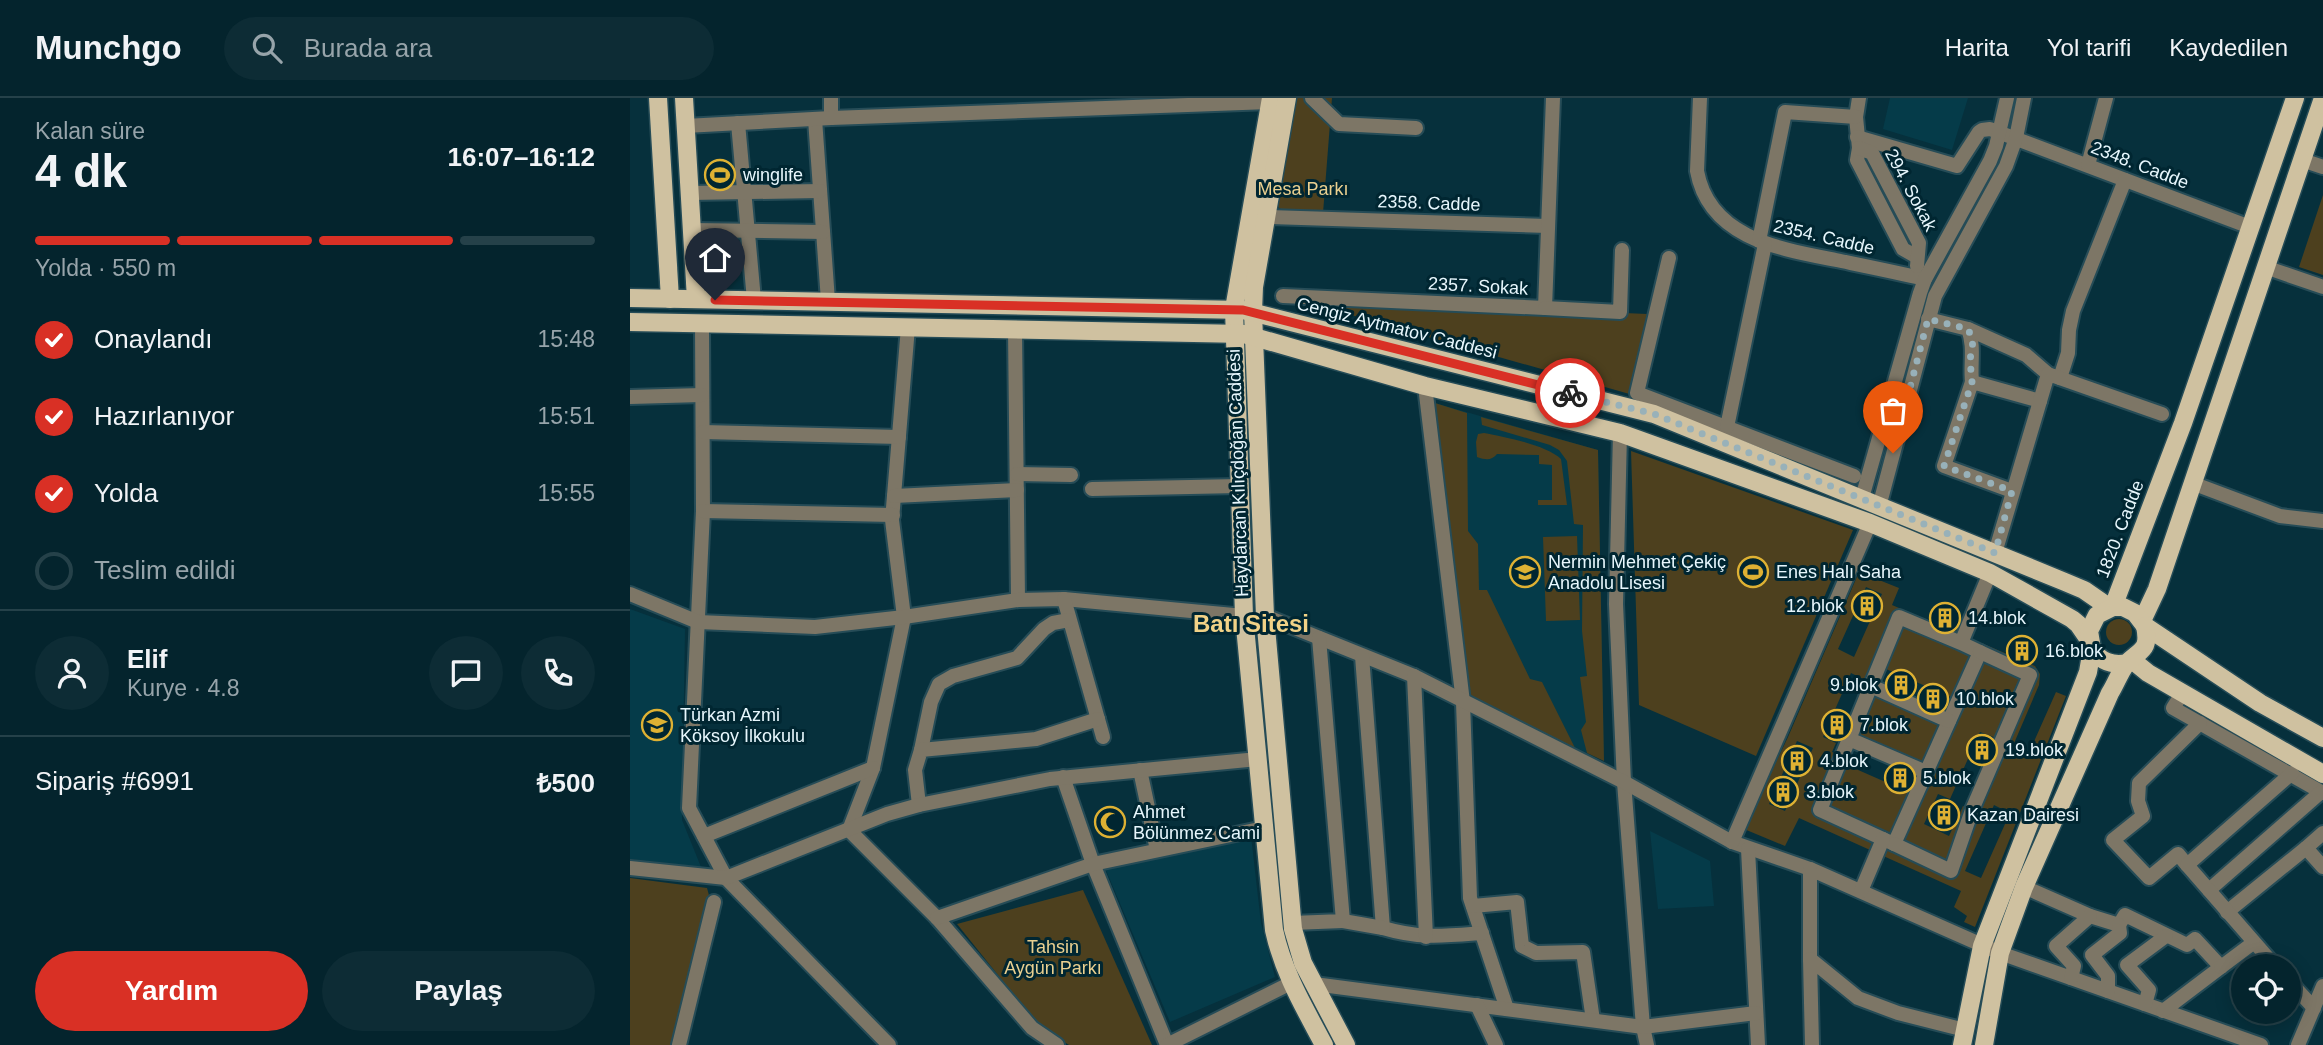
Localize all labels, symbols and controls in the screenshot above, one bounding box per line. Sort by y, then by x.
search box [224,17,714,80]
text: Munchgo [35,29,182,66]
icon: search [248,29,286,67]
text: Burada ara [304,33,432,63]
text: Harita [1945,34,2009,61]
text: Yol tarifi [2047,34,2131,61]
text: Kaydedilen [2169,34,2288,61]
text: Kalan süre [35,118,145,144]
street label: 2348. Cadde [2088,137,2192,193]
text: 16:07–16:12 [448,142,595,172]
text: 4 dk [35,145,127,197]
street label: 294. Sokak [1881,146,1941,235]
sports icon: winglife [703,158,737,192]
place label: winglife [742,165,803,185]
park label: Mesa Parkı [1257,179,1349,199]
street label: 2358. Cadde [1377,191,1481,215]
street label: 2354. Cadde [1772,216,1876,258]
pin [685,228,745,300]
icon: home [696,239,734,277]
text: Yolda · 550 m [35,255,176,281]
street label: 2357. Sokak [1428,273,1529,299]
street label: Cengiz Aytmatov Caddesi [1295,293,1499,363]
icon: check [35,321,73,359]
text: Onaylandı [94,324,213,354]
text: 15:48 [537,326,595,352]
street label: Haydarcan Kılıçdoğan Caddesi [1224,349,1252,597]
courier [1535,358,1605,428]
icon: bike [1551,374,1589,412]
pin [1863,381,1923,453]
icon: bag [1874,392,1912,430]
icon: check [35,398,73,436]
text: Hazırlanıyor [94,401,234,431]
text: 15:51 [537,403,595,429]
icon: check [35,475,73,513]
street label: 1820. Cadde [2092,477,2148,581]
text: Yolda [94,478,158,508]
text: 15:55 [537,480,595,506]
place label: Nermin Mehmet Çekiç Anadolu Lisesi [1548,552,1726,593]
text: Teslim edildi [94,555,236,585]
school or university icon: Nermin Mehmet Çekiç Anadolu Lisesi [1508,555,1542,589]
sports icon: Enes Halı Saha [1736,555,1770,589]
place label: Enes Halı Saha [1776,562,1902,582]
building icon: 12.blok [1850,589,1884,623]
place label: 12.blok [1786,596,1845,616]
building icon: 14.blok [1928,601,1962,635]
place label: 14.blok [1968,608,2027,628]
district label: Batı Sitesi [1193,610,1309,637]
building icon: 16.blok [2005,634,2039,668]
button: person [35,636,109,710]
button: chat [429,636,503,710]
button: phone [521,636,595,710]
place label: 16.blok [2045,641,2104,661]
text: Elif [127,644,167,674]
building icon: 9.blok [1884,668,1918,702]
text: Kurye · 4.8 [127,675,240,701]
place label: 9.blok [1830,675,1879,695]
building icon: 10.blok [1916,682,1950,716]
place label: 10.blok [1956,689,2015,709]
place label: Türkan Azmi Köksoy İlkokulu [680,705,805,746]
school or university icon: Türkan Azmi Köksoy İlkokulu [640,708,674,742]
building icon: 7.blok [1820,708,1854,742]
place label: 7.blok [1860,715,1909,735]
building icon: 19.blok [1965,733,1999,767]
place label: 19.blok [2005,740,2064,760]
building icon: 4.blok [1780,744,1814,778]
place label: 4.blok [1820,751,1869,771]
building icon: 5.blok [1883,761,1917,795]
text: Sipariş #6991 [35,766,194,796]
text: ₺500 [537,768,595,798]
place label: 5.blok [1923,768,1972,788]
building icon: 3.blok [1766,775,1800,809]
place label: 3.blok [1806,782,1855,802]
building icon: Kazan Dairesi [1927,798,1961,832]
place label: Ahmet Bölünmez Cami [1133,802,1260,843]
mosque icon: Ahmet Bölünmez Cami [1093,805,1127,839]
place label: Kazan Dairesi [1967,805,2079,825]
park label: Tahsin Aygün Parkı [1004,937,1102,978]
button: Yardım [35,951,308,1031]
button: Paylaş [322,951,595,1031]
map controls [2231,954,2301,1024]
button: locate [2231,954,2301,1024]

